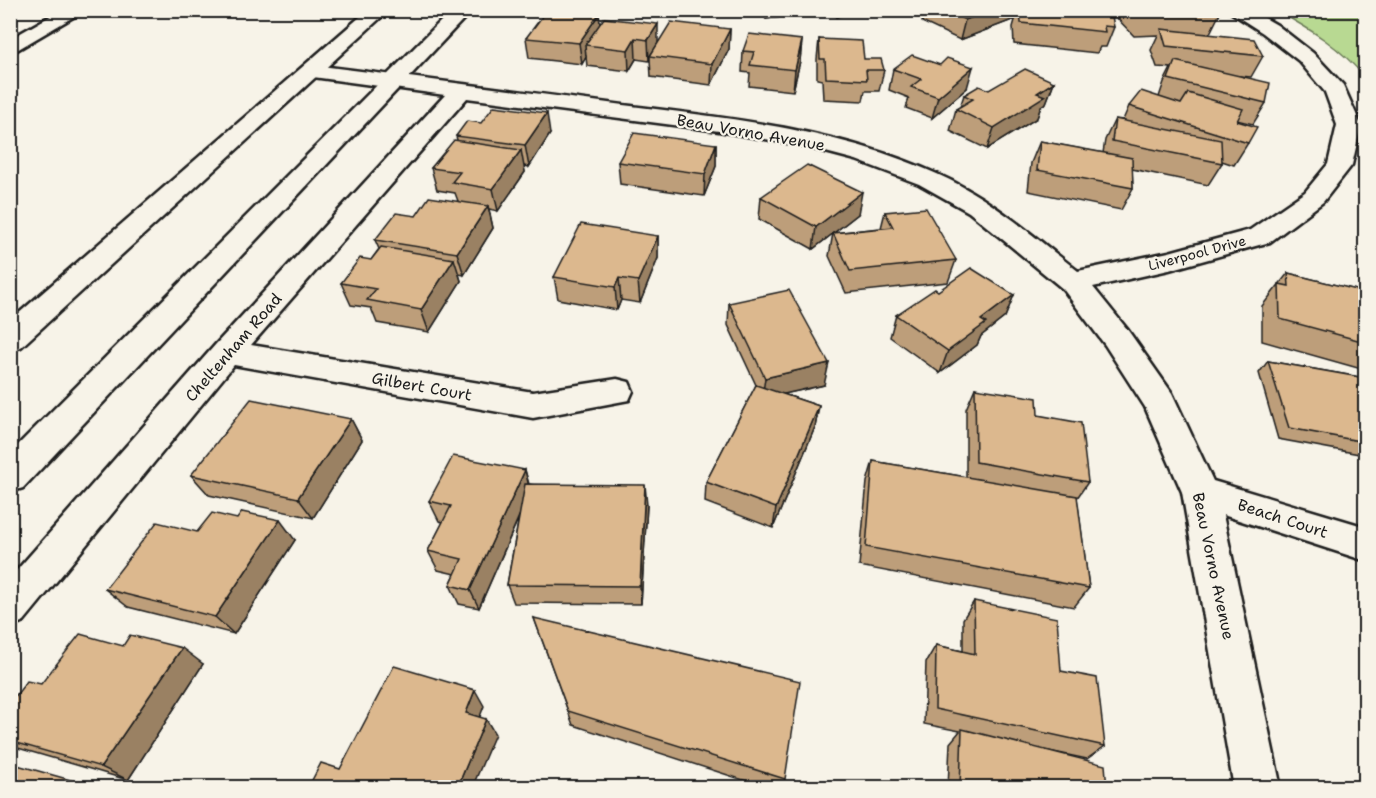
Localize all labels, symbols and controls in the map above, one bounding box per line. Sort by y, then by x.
street label: Beau Vorno Avenue [675,109,827,156]
street label: Liverpool Drive [1146,231,1248,275]
street label: Cheltenham Road [180,289,286,406]
street label: Gilbert Court [370,367,474,406]
street label: Beau Vorno Avenue [1188,491,1239,642]
street label: Beach Court [1235,494,1331,543]

